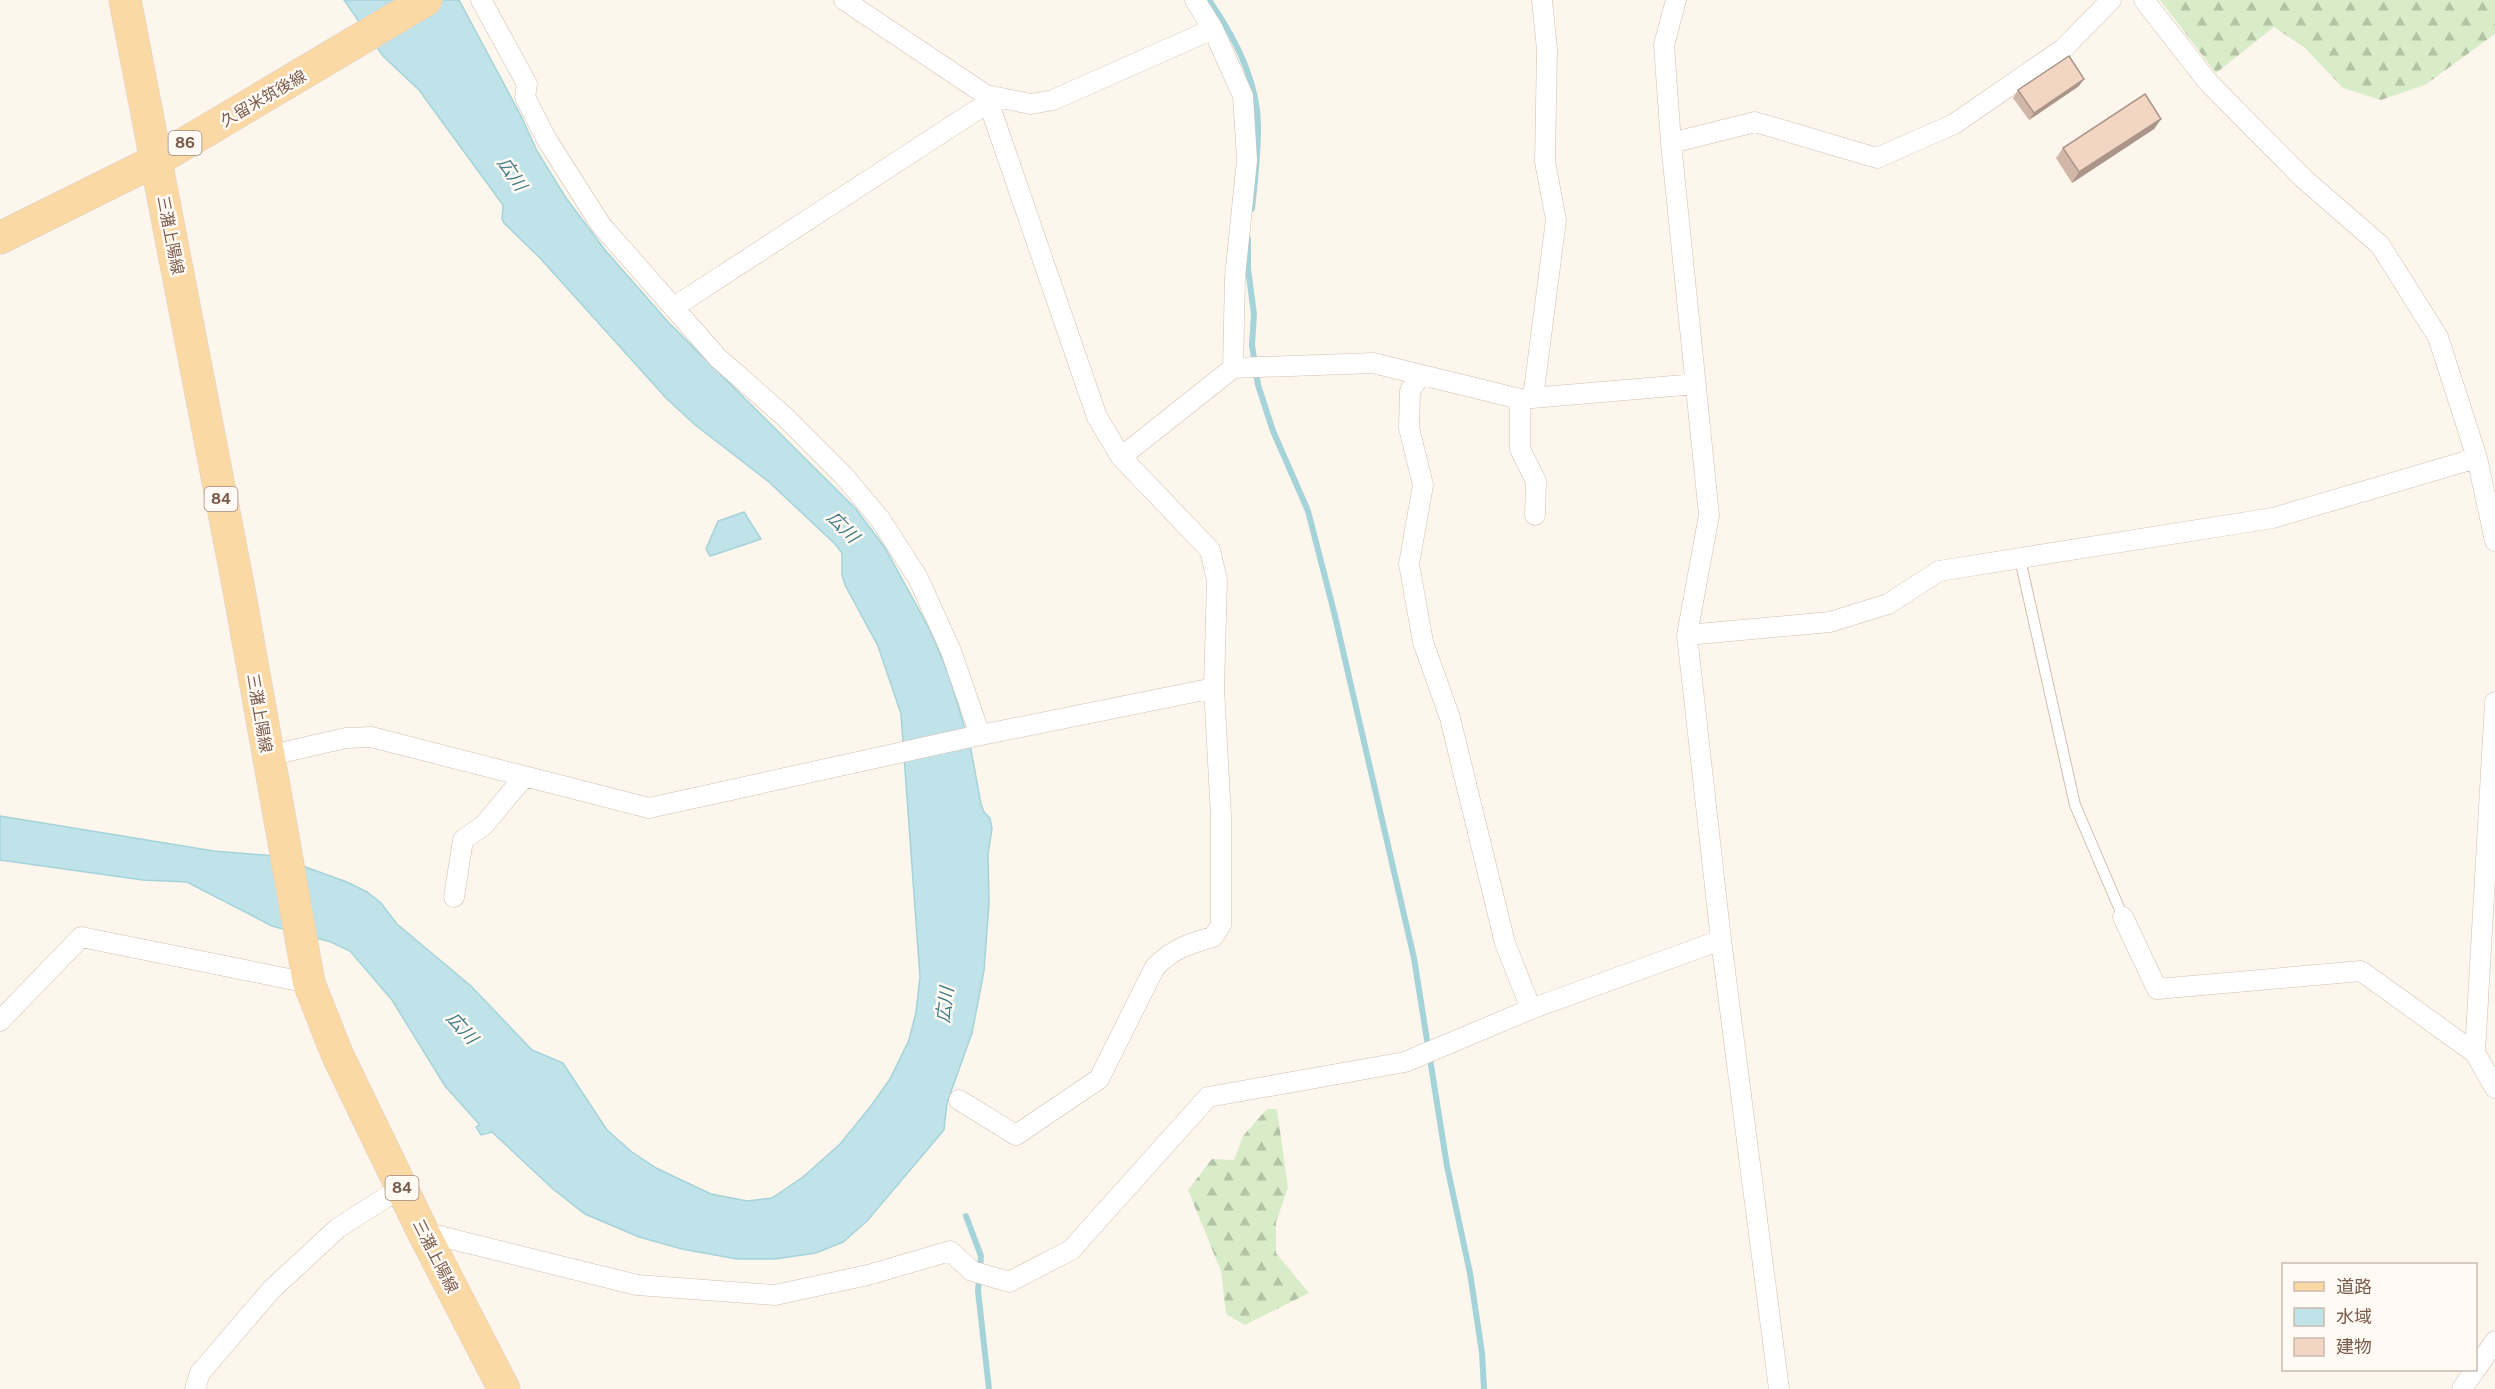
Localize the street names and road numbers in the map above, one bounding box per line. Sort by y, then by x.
street label: 久留米筑後線 [217,66,310,131]
road number: 86 [168,131,201,155]
street label: 三潴上陽線 [154,194,187,276]
road number: 84 [204,487,238,511]
street label: 三潴上陽線 [243,672,276,754]
road number: 84 [386,1176,418,1200]
street label: 三潴上陽線 [409,1216,462,1296]

